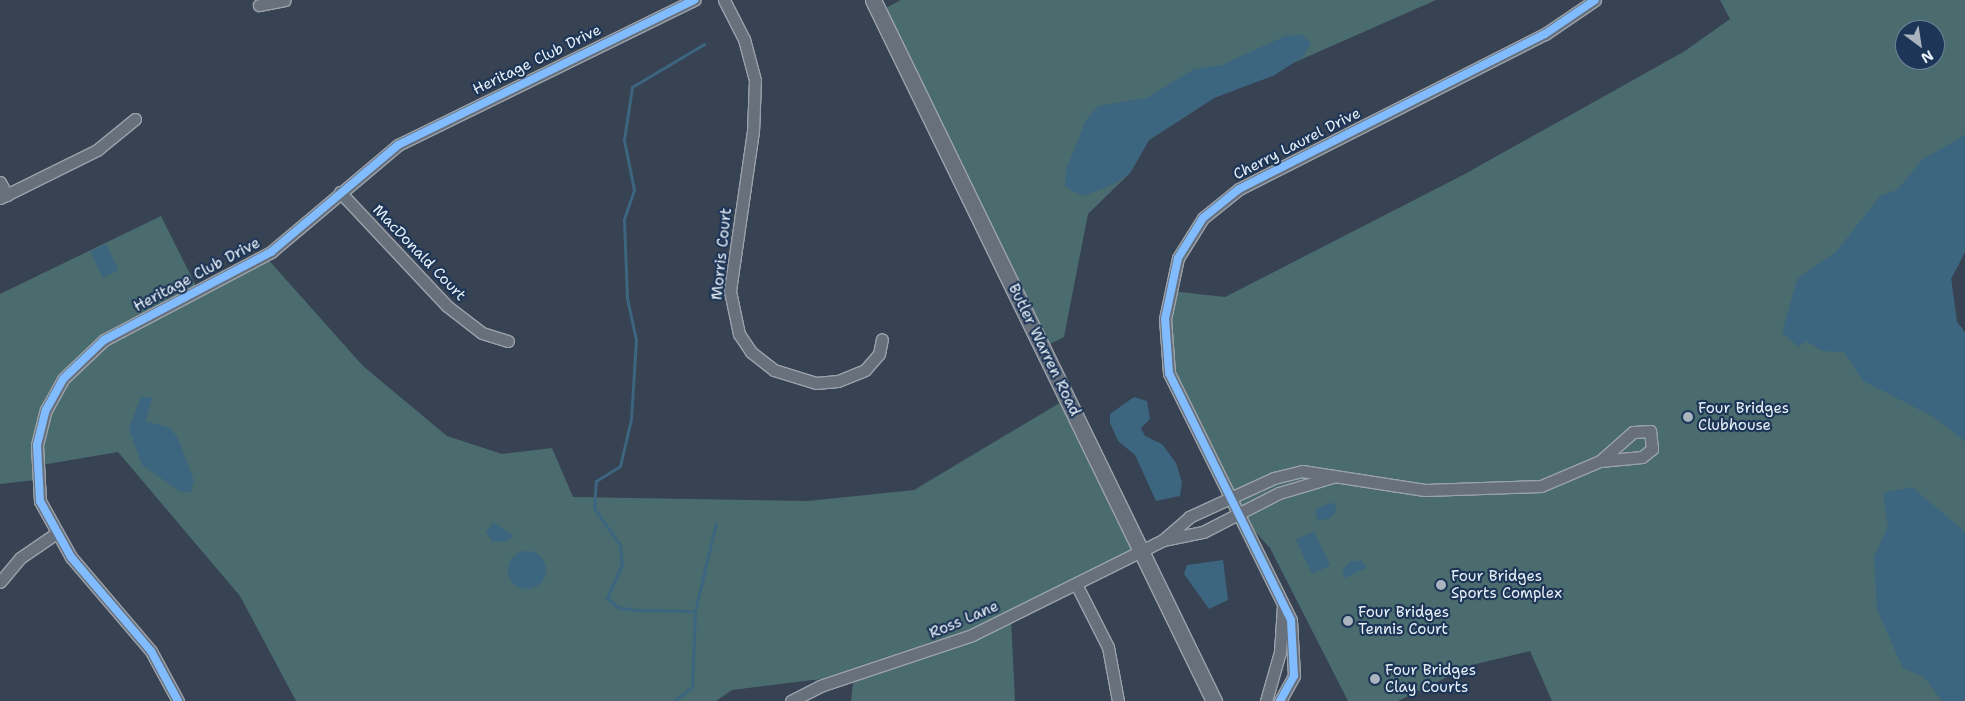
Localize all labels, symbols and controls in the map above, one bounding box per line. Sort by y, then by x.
north arrow [1895,20,1945,70]
street label: Heritage Club Drive [470,21,604,99]
text: N [1918,46,1937,68]
street label: Cherry Laurel Drive [1230,104,1364,184]
street label: MacDonald Court [369,201,469,305]
street label: Morris Court [708,207,736,301]
street label: Heritage Club Drive [131,234,263,316]
street label: Butler Warren Road [1004,281,1084,419]
place label: Four Bridges Clubhouse [1698,399,1789,434]
marker: Four Bridges Clubhouse [1682,411,1694,423]
place label: Four Bridges Sports Complex [1451,567,1562,602]
marker: Four Bridges Sports Complex [1435,579,1447,591]
street label: Ross Lane [927,597,1001,643]
place label: Four Bridges Tennis Court [1358,603,1449,638]
marker: Four Bridges Tennis Court [1342,615,1354,627]
place label: Four Bridges Clay Courts [1385,661,1476,696]
marker: Four Bridges Clay Courts [1369,673,1381,685]

